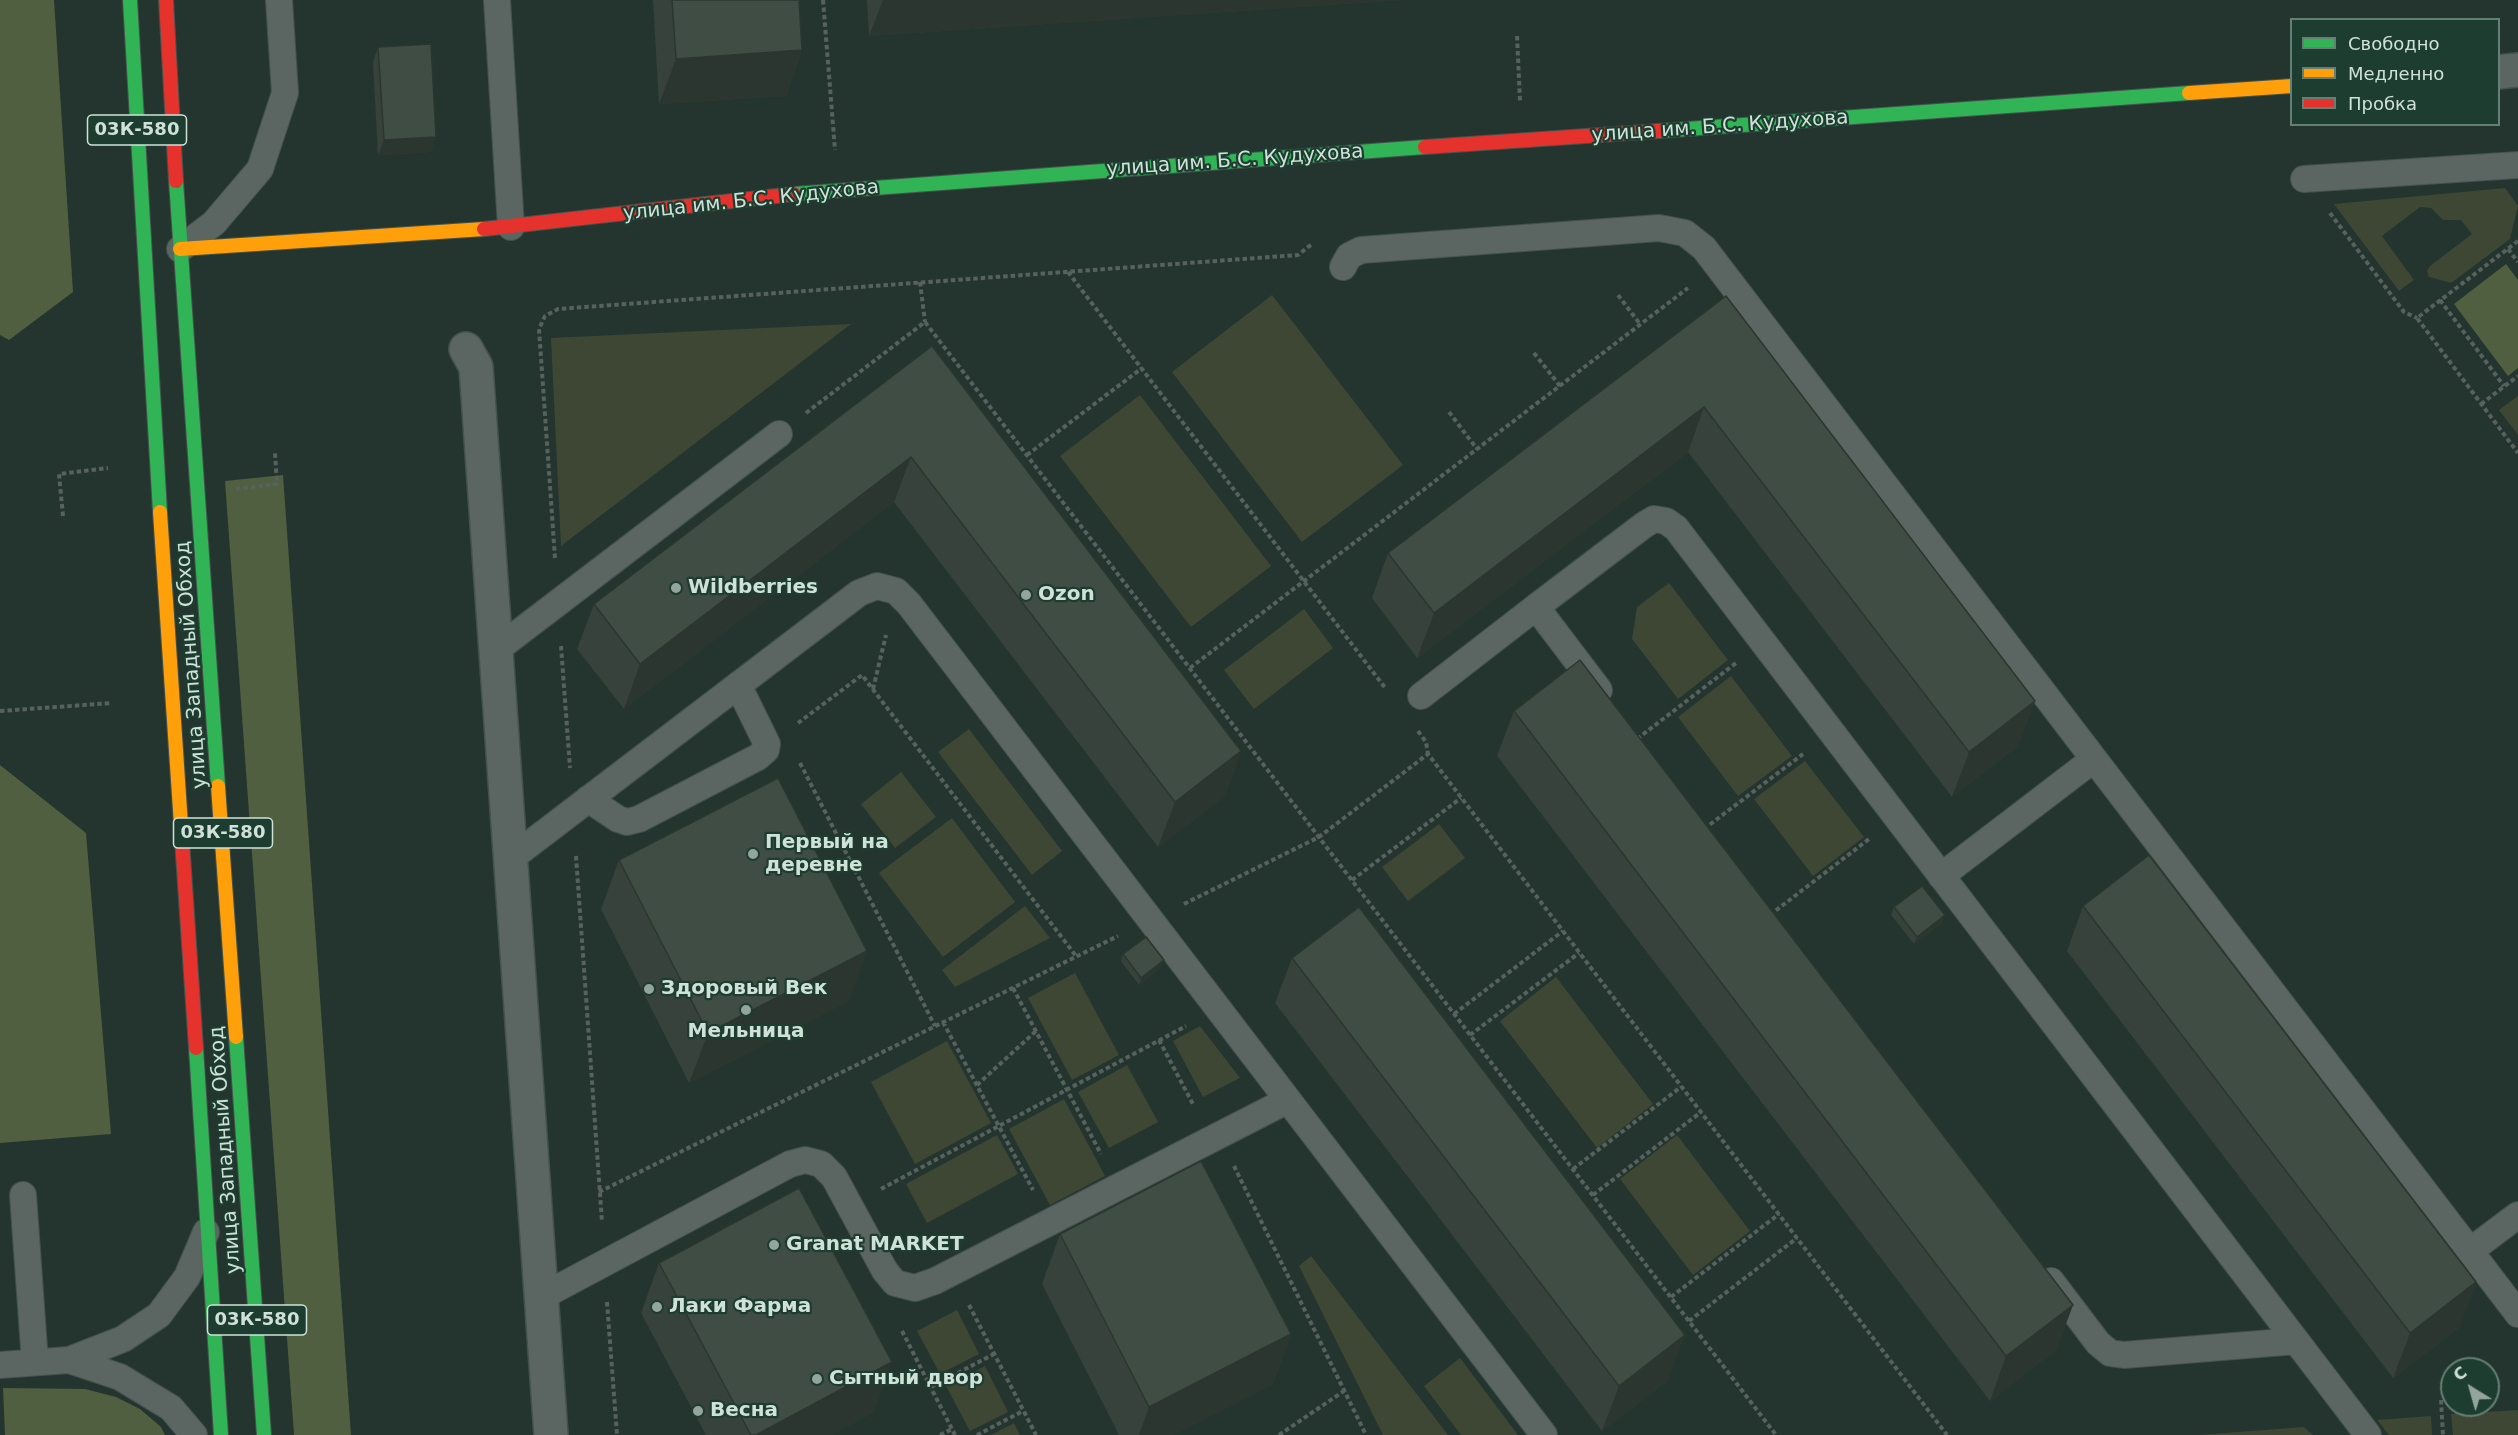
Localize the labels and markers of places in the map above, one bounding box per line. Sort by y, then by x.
place label: Wildberries [688,576,818,600]
marker: Wildberries [669,581,683,595]
place label: Ozon [1038,583,1095,607]
marker: Ozon [1019,588,1033,602]
place label: Первый на деревне [765,831,889,878]
marker: Первый на деревне [746,847,760,861]
place label: Здоровый Век [661,977,827,1001]
marker: Здоровый Век [642,982,656,996]
marker: Мельница [739,1003,753,1017]
place label: Мельница [688,1020,804,1044]
place label: Granat MARKET [786,1233,964,1257]
marker: Granat MARKET [767,1238,781,1252]
place label: Лаки Фарма [669,1295,811,1319]
marker: Лаки Фарма [650,1300,664,1314]
place label: Сытный двор [829,1367,983,1391]
marker: Сытный двор [810,1372,824,1386]
place label: Весна [710,1399,778,1423]
marker: Весна [691,1404,705,1418]

